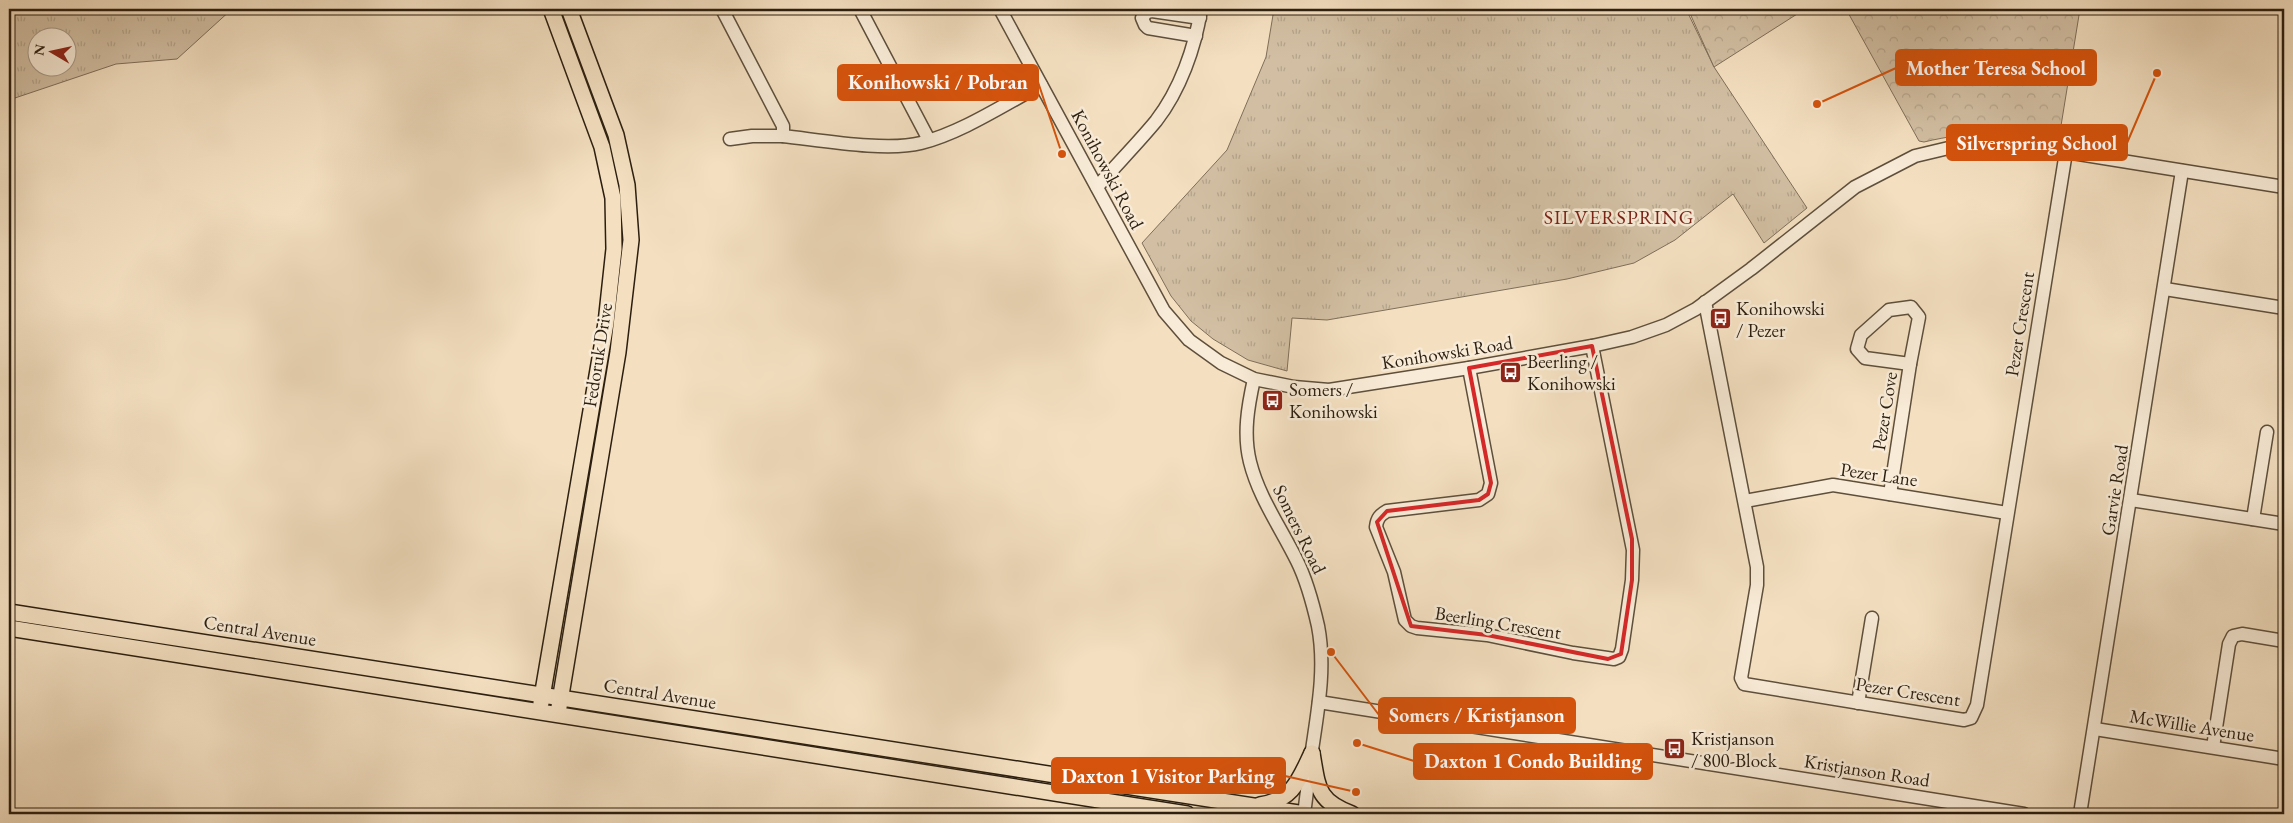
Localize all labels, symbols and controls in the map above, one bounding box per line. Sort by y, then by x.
north arrow [28,28,78,78]
text: N [29,42,49,57]
callout: Mother Teresa School [1896,50,2096,85]
text: Mother Teresa School [1906,55,2086,81]
callout: Konihowski / Pobran [838,65,1038,100]
text: Konihowski / Pobran [848,69,1028,95]
street label: Konihowski Road [1065,105,1150,234]
callout: Silverspring School [1947,125,2127,160]
text: Silverspring School [1957,130,2118,156]
district label: SILVERSPRING [1544,204,1694,230]
street label: Pezer Crescent [1999,270,2040,378]
place label: Konihowski / Pezer [1736,296,1825,343]
street label: Fedoruk Drive [577,301,618,409]
bus stop icon: Konihowski / Pezer [1708,307,1732,331]
street label: Konihowski Road [1380,330,1515,375]
place label: Beerling / Konihowski [1527,349,1616,396]
bus stop icon: Beerling / Konihowski [1499,360,1523,384]
street label: Pezer Cove [1866,370,1903,452]
place label: Somers / Konihowski [1289,377,1378,424]
bus stop icon: Somers / Konihowski [1261,388,1285,412]
street label: Garvie Road [2095,442,2134,537]
street label: Pezer Lane [1839,457,1919,492]
street label: Somers Road [1267,480,1332,578]
street label: Beerling Crescent [1433,600,1563,645]
street label: Central Avenue [202,609,318,652]
street label: Pezer Crescent [1854,671,1962,712]
street label: Central Avenue [602,672,718,715]
callout: Somers / Kristjanson [1379,698,1575,733]
text: Somers / Kristjanson [1389,702,1565,728]
street label: McWillie Avenue [2128,703,2256,748]
place label: Kristjanson / 800-Block [1691,726,1778,773]
bus stop icon: Kristjanson / 800-Block [1663,737,1687,761]
callout: Daxton 1 Condo Building [1414,744,1652,779]
text: Daxton 1 Condo Building [1424,748,1643,774]
street label: Kristjanson Road [1802,748,1932,793]
callout: Daxton 1 Visitor Parking [1052,758,1285,793]
text: Daxton 1 Visitor Parking [1061,763,1276,789]

